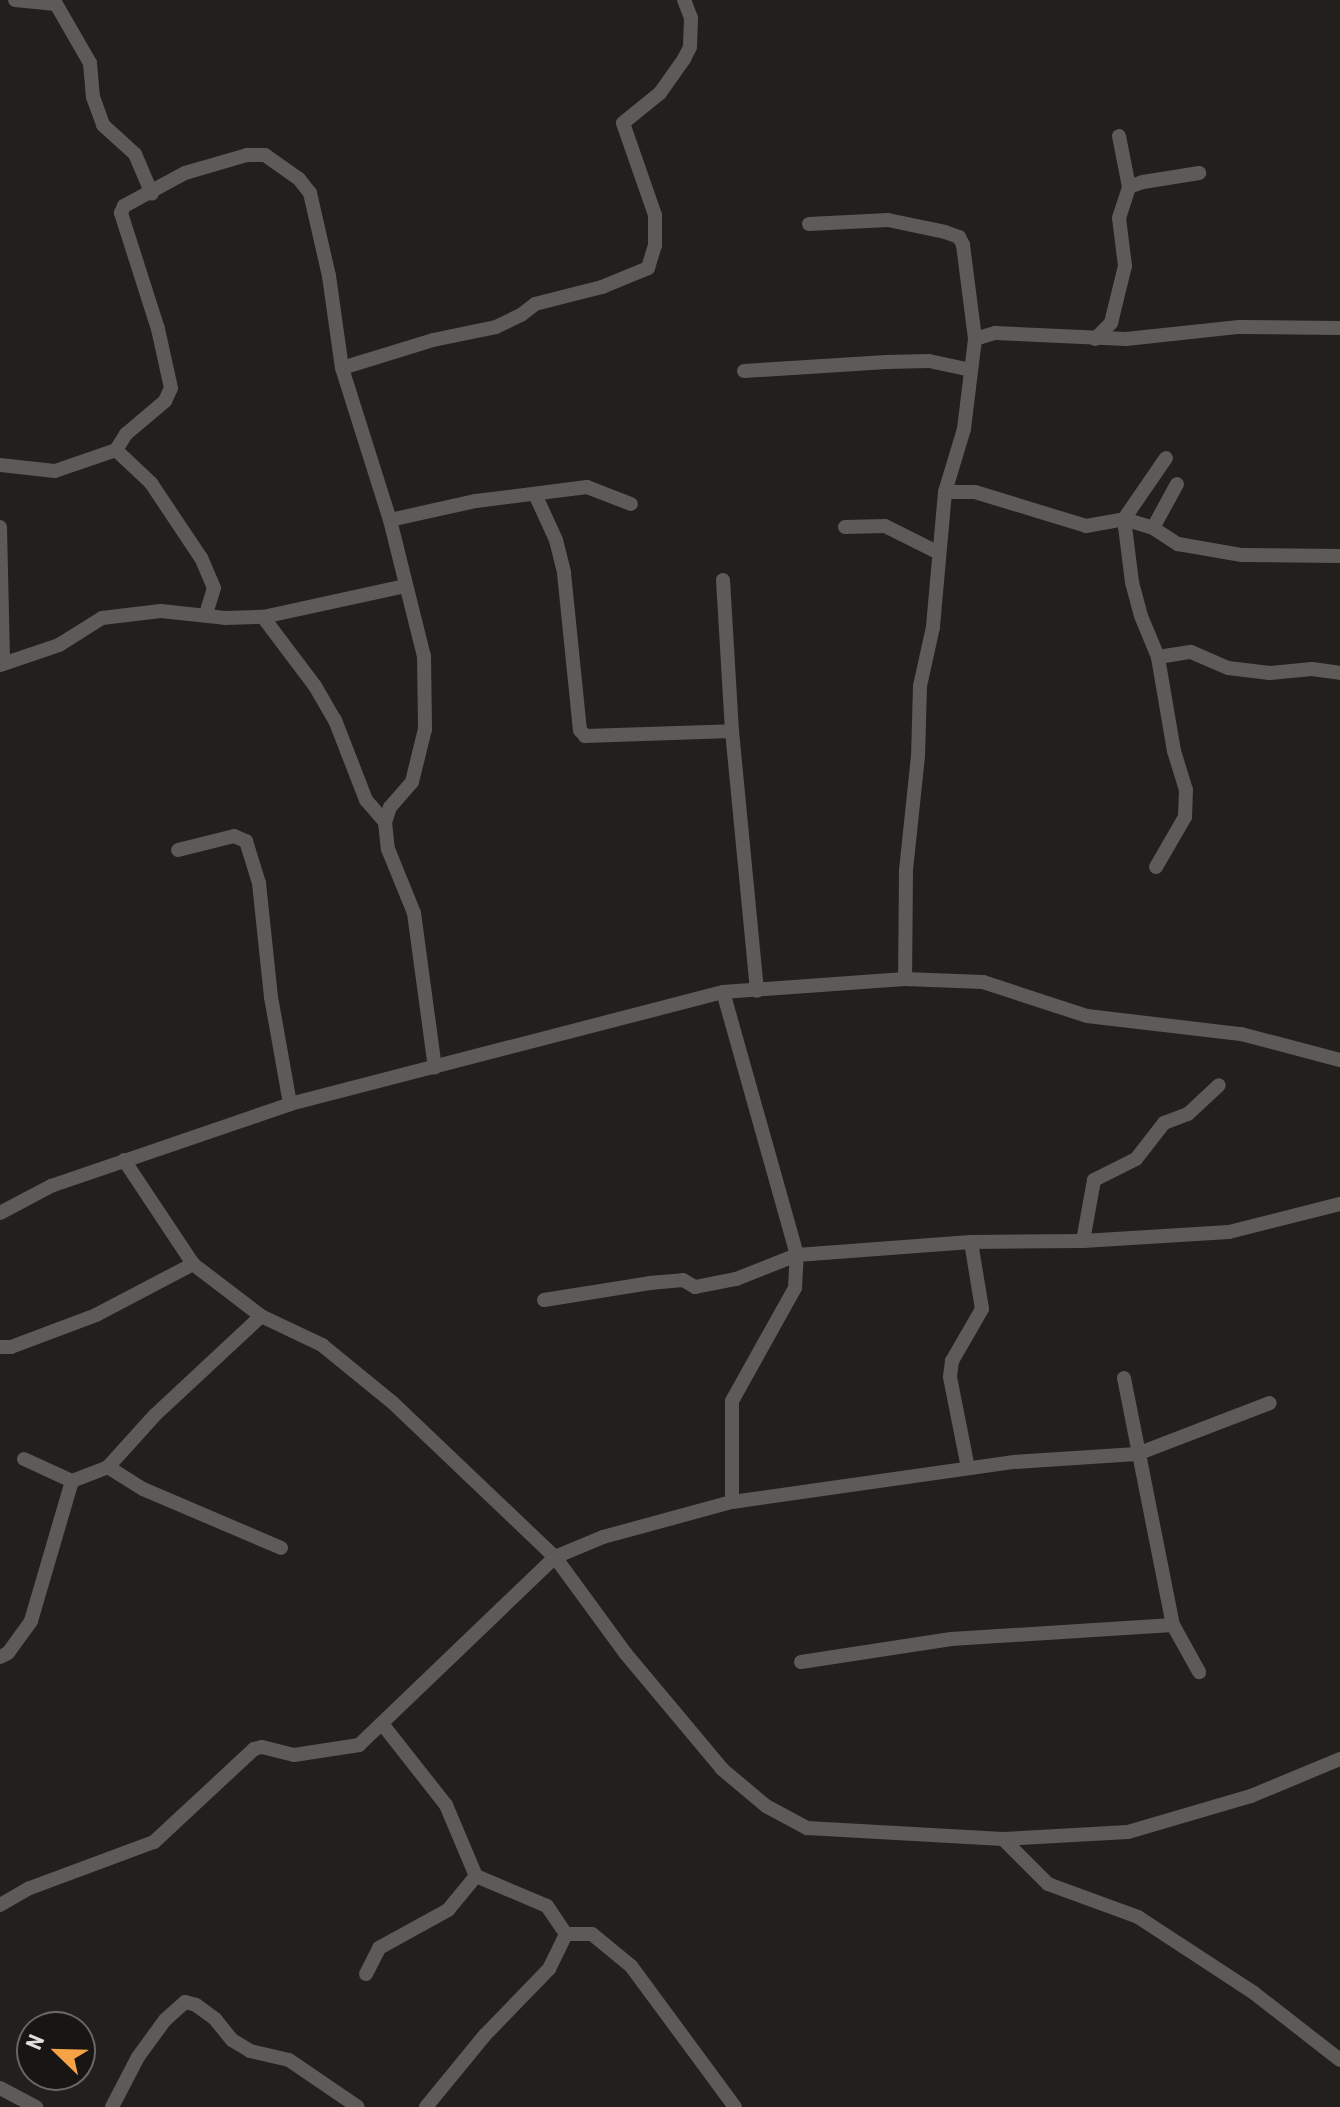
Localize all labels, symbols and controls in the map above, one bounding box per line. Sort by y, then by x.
north arrow [16,2011,96,2091]
text: N [21,2031,49,2053]

